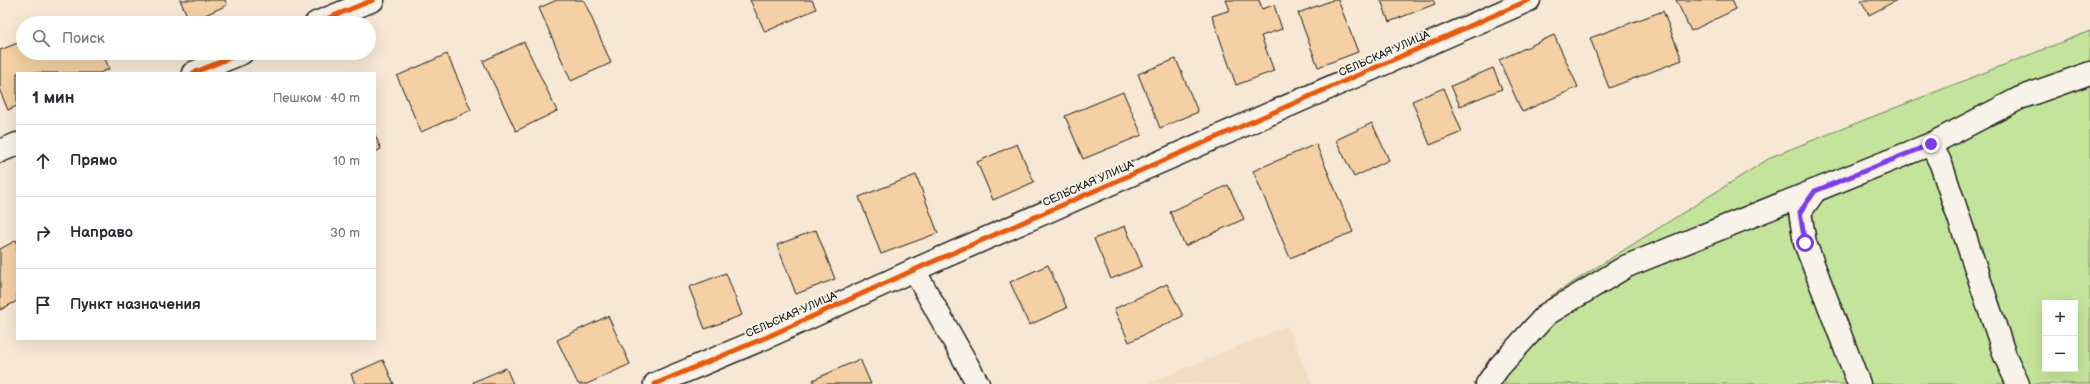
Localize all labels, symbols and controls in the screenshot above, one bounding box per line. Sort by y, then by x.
search box [16,16,376,60]
icon: search [30,27,52,49]
street label: СЕЛЬСКАЯ УЛИЦА [1337,27,1432,79]
text: Поиск [62,29,105,48]
text: 1 мин [32,88,74,108]
text: Пешком · 40 m [273,90,360,106]
route end [1922,135,1940,153]
icon: ahead [32,150,54,172]
text: Прямо [70,151,117,170]
text: 10 m [333,153,360,169]
street label: СЕЛЬСКАЯ УЛИЦА [1041,157,1136,209]
icon: right [32,222,54,244]
text: Направо [70,223,133,242]
text: 30 m [330,225,360,241]
route start [1796,234,1814,252]
street label: СЕЛЬСКАЯ УЛИЦА [744,288,839,340]
icon: arrive [32,294,54,316]
text: Пункт назначения [70,295,201,314]
map controls [2042,300,2078,372]
button: + [2042,300,2078,336]
button: − [2042,336,2078,372]

